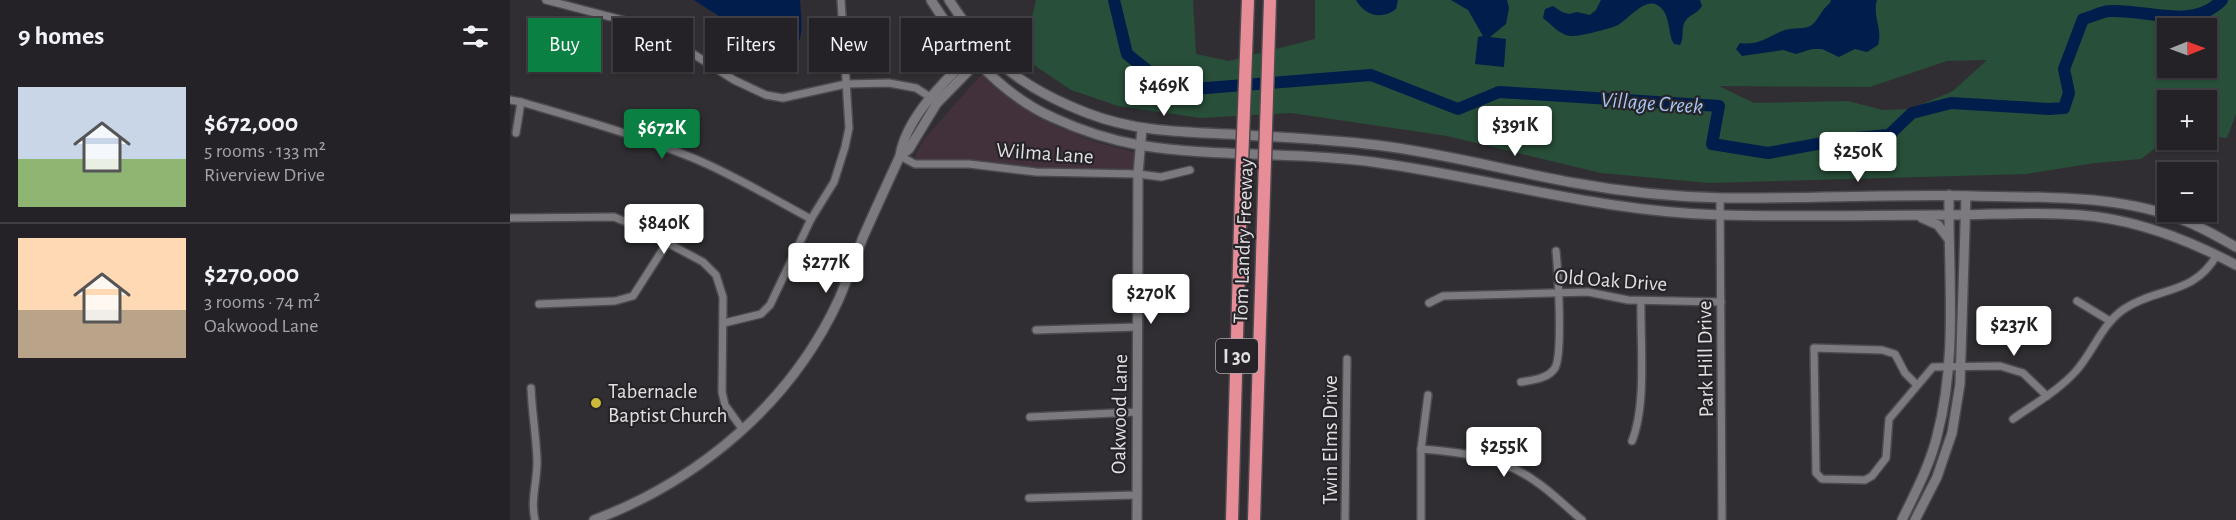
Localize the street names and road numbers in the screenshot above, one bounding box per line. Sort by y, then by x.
street label: Wilma Lane [995,140,1094,167]
street label: Tom Landry Freeway [1230,158,1257,324]
street label: Old Oak Drive [1554,266,1668,295]
street label: Park Hill Drive [1694,300,1717,418]
road number: I 30 [1216,339,1258,373]
street label: Oakwood Lane [1108,354,1131,474]
street label: Twin Elms Drive [1320,375,1341,505]

